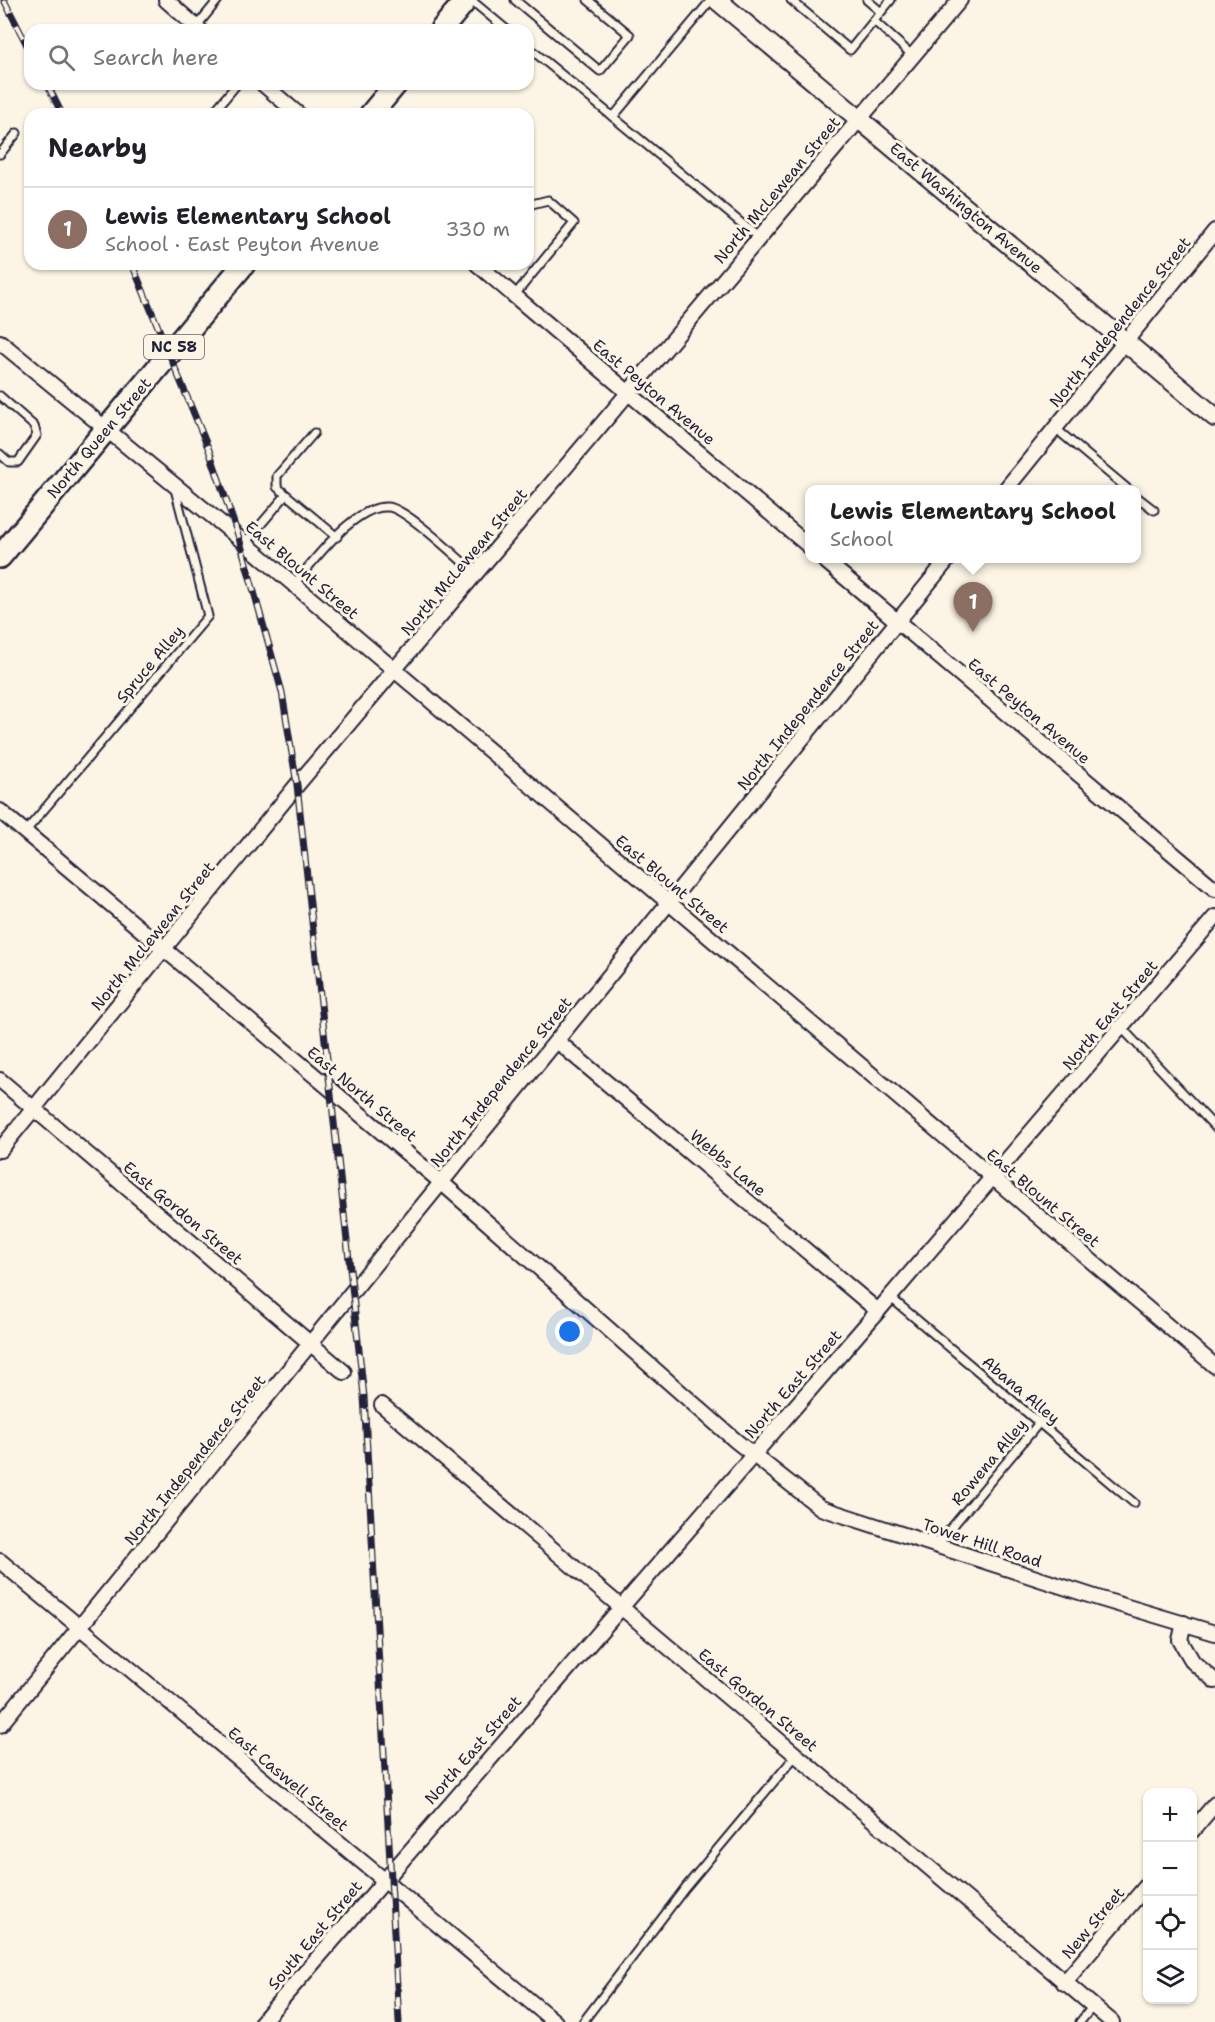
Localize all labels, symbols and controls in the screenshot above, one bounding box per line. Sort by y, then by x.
search box [24,24,534,90]
icon: search [45,41,78,74]
text: Search here [93,43,219,72]
street label: North McLewean Street [709,112,845,268]
text: Nearby [48,130,147,165]
street label: East Washington Avenue [885,138,1047,278]
text: Lewis Elementary School [105,202,391,231]
text: 1 [63,216,72,242]
text: 330 m [446,216,510,242]
text: School · East Peyton Avenue [105,231,380,257]
street label: North Independence Street [1045,232,1195,412]
street label: East Peyton Avenue [588,334,720,450]
road number: NC 58 [144,335,204,359]
street label: North Queen Street [42,373,156,503]
street label: North McLewean Street [396,484,532,640]
popup [805,485,1141,563]
text: Lewis Elementary School [830,497,1116,526]
street label: East Blount Street [241,516,363,624]
text: School [830,526,893,552]
pin: 1 [954,582,992,632]
street label: North Independence Street [733,615,883,795]
street label: Spruce Alley [111,621,189,707]
street label: East Peyton Avenue [963,653,1095,769]
street label: East Blount Street [611,830,733,938]
street label: North McLewean Street [86,857,220,1015]
street label: North East Street [1058,956,1162,1074]
street label: North Independence Street [426,992,576,1172]
street label: East North Street [303,1042,421,1146]
street label: Webbs Lane [686,1125,770,1201]
street label: East Blount Street [982,1144,1104,1252]
street label: East Gordon Street [119,1157,247,1269]
your location [555,1317,584,1346]
street label: North East Street [740,1325,846,1443]
street label: Abana Alley [978,1351,1064,1429]
street label: North Independence Street [120,1370,270,1550]
street label: Rowena Alley [947,1414,1031,1510]
street label: Tower Hill Road [920,1514,1044,1572]
street label: East Gordon Street [694,1644,822,1756]
street label: North East Street [420,1691,526,1809]
street label: East Caswell Street [223,1722,353,1836]
map controls [1143,1788,1197,2004]
button: + [1143,1788,1197,1842]
button: − [1143,1842,1197,1896]
street label: South East Street [263,1876,367,1994]
street label: New Street [1057,1883,1129,1963]
button: locate [1143,1896,1197,1950]
button: layers [1143,1950,1197,2004]

